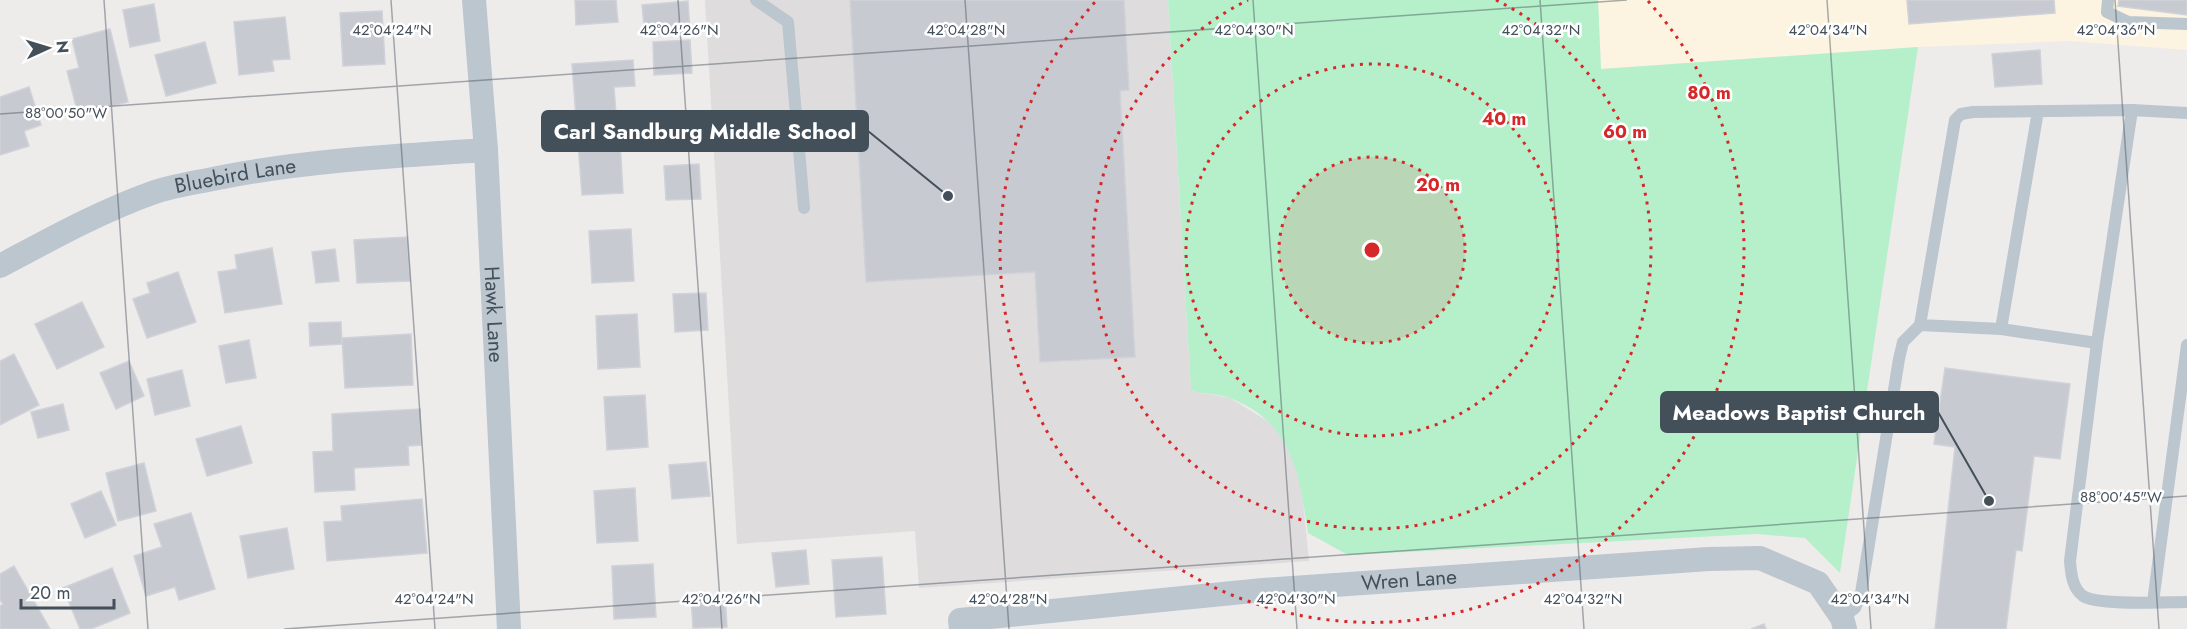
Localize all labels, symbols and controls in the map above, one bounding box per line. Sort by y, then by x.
north arrow [18,18,78,78]
text: 42°04'24"N [352,19,432,41]
text: 42°04'26"N [639,19,719,41]
text: 42°04'28"N [927,19,1005,41]
text: 42°04'30"N [1214,19,1294,41]
text: 42°04'32"N [1502,19,1580,41]
text: 42°04'34"N [1788,19,1868,41]
text: 42°04'36"N [2077,19,2155,41]
text: N [51,40,74,54]
text: 80 m [1687,80,1731,106]
text: 88°00'50"W [25,102,107,124]
text: 40 m [1482,106,1526,132]
callout: Carl Sandburg Middle School [542,111,868,151]
text: Carl Sandburg Middle School [554,115,856,147]
text: 60 m [1603,119,1647,145]
street label: Bluebird Lane [172,151,298,201]
text: 20 m [1416,172,1460,198]
centre of rings [1362,240,1382,260]
street label: Hawk Lane [477,266,511,363]
callout: Meadows Baptist Church [1661,392,1938,432]
text: Meadows Baptist Church [1672,396,1926,428]
text: 88°00'45"W [2080,486,2162,508]
street label: Wren Lane [1360,562,1458,598]
scale bar [21,572,114,610]
text: 20 m [30,580,70,606]
text: 42°04'24"N [394,588,474,610]
text: 42°04'26"N [681,588,761,610]
text: 42°04'28"N [969,588,1047,610]
text: 42°04'30"N [1256,588,1336,610]
text: 42°04'32"N [1544,588,1622,610]
text: 42°04'34"N [1830,588,1910,610]

